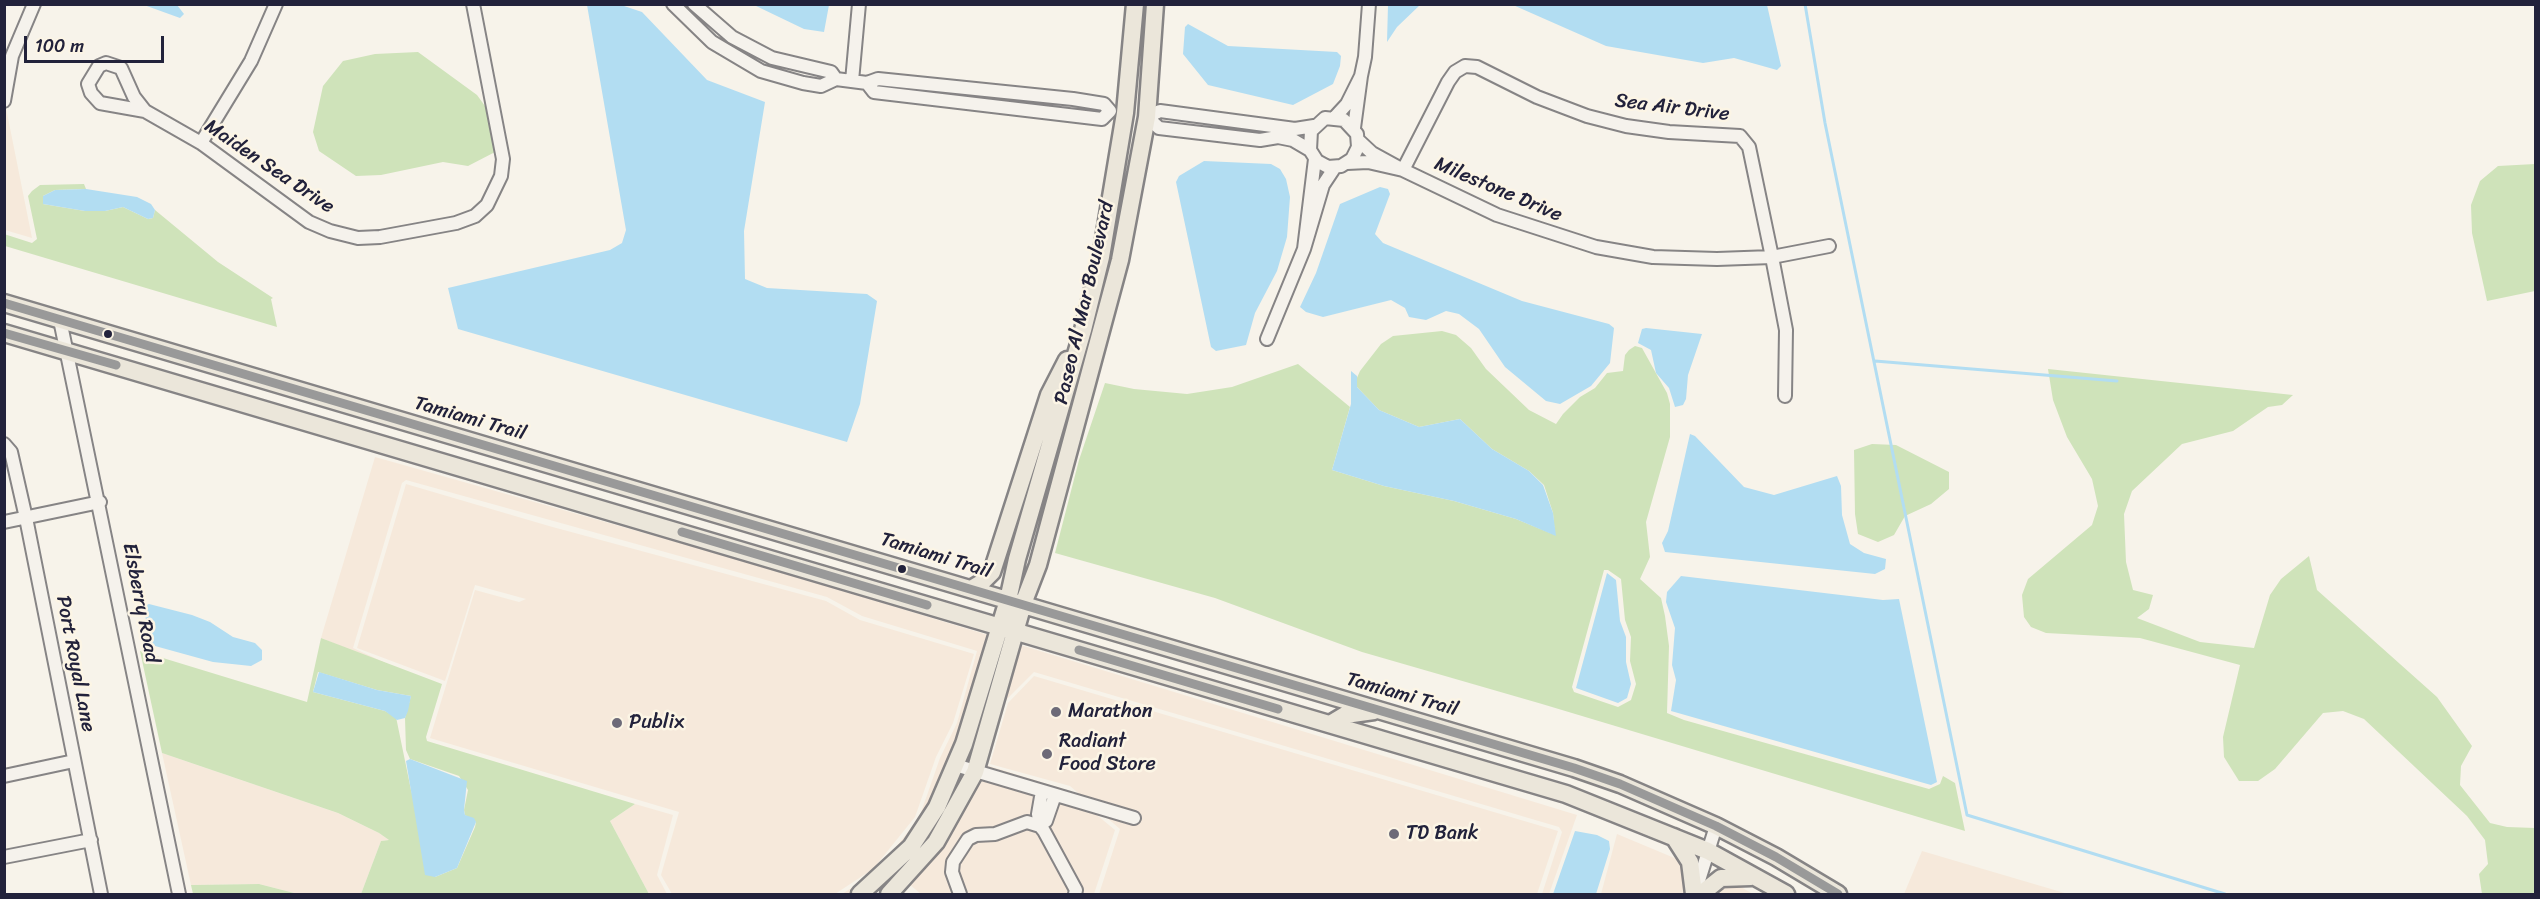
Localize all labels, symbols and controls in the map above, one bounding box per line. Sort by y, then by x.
scale bar [27,24,166,62]
text: 100 m [35,30,84,62]
street label: Sea Air Drive [1613,89,1731,127]
street label: Maiden Sea Drive [200,115,338,219]
street label: Milestone Drive [1430,152,1566,228]
street label: Paseo Al Mar Boulevard [1050,199,1120,407]
unlabelled marker [102,328,114,340]
street label: Tamiami Trail [411,392,529,446]
street label: Tamiami Trail [877,528,995,584]
street label: Elsberry Road [117,541,163,665]
unlabelled marker [896,563,908,575]
street label: Port Royal Lane [50,594,100,734]
street label: Tamiami Trail [1343,668,1461,722]
place label: Marathon [1068,700,1152,724]
marker: Marathon [1049,705,1063,719]
place label: Publix [629,711,684,735]
marker: Publix [610,716,624,730]
place label: Radiant Food Store [1059,730,1156,777]
marker: Radiant Food Store [1040,747,1054,761]
place label: TD Bank [1406,822,1478,846]
marker: TD Bank [1387,827,1401,841]

